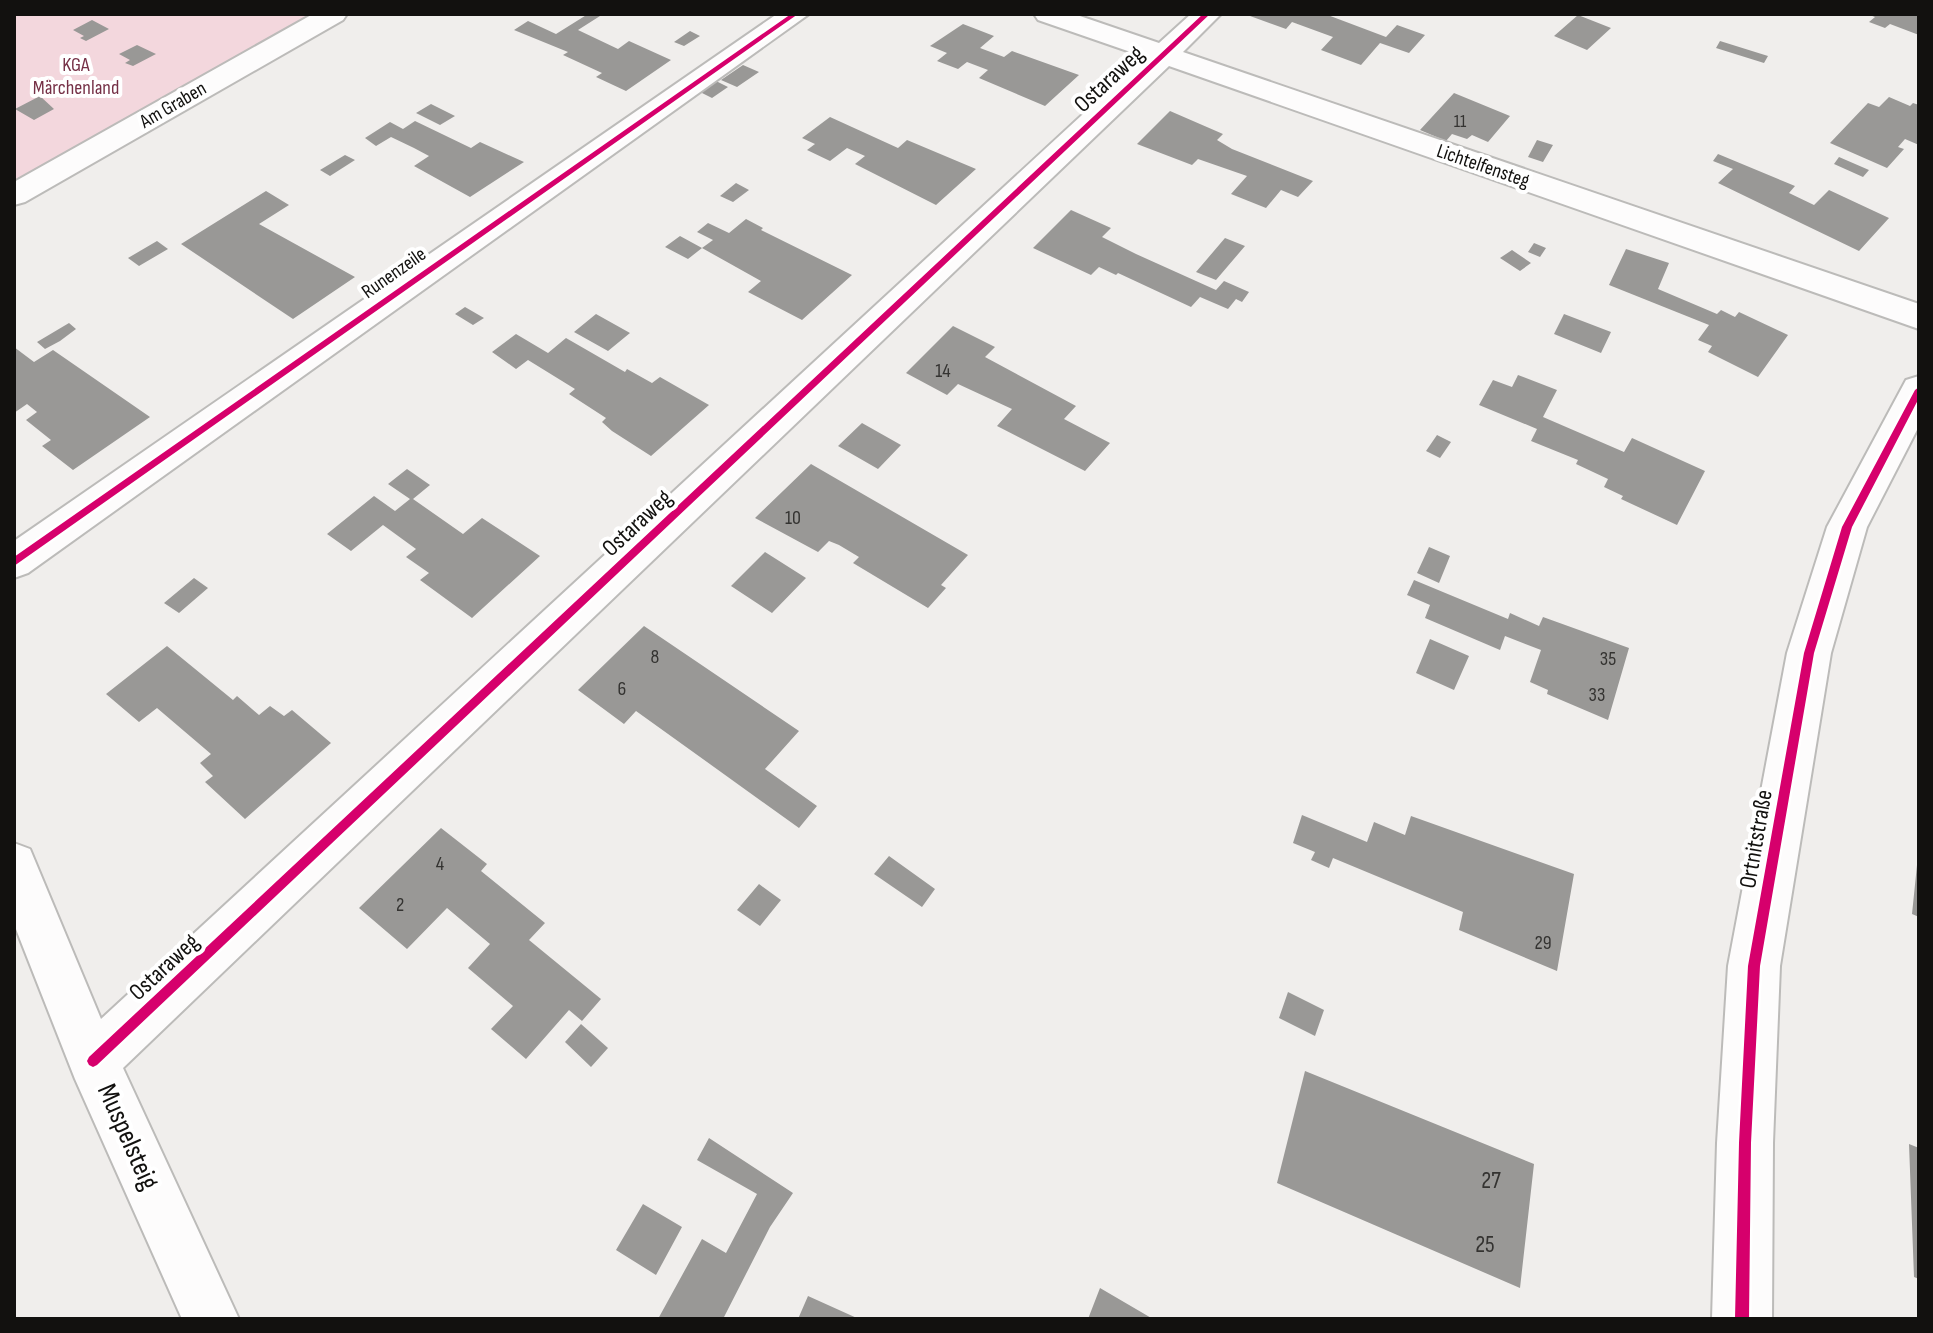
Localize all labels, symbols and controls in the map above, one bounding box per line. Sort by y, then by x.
street label: Ostaraweg [1068,39,1150,119]
park label: KGA Märchenland [33,53,119,100]
street label: Am Graben [135,76,211,134]
house number: 11 [1454,111,1467,132]
street label: Lichtelfensteg [1433,139,1533,193]
street label: Runenzeile [357,242,431,304]
house number: 14 [935,359,951,383]
street label: Ostaraweg [596,483,678,563]
house number: 10 [785,506,801,530]
house number: 8 [651,645,659,669]
house number: 35 [1600,647,1616,671]
house number: 6 [618,677,626,701]
house number: 33 [1589,683,1605,707]
street label: Ortnitstraße [1733,787,1779,891]
house number: 4 [436,852,444,876]
house number: 2 [396,893,404,917]
street label: Ostaraweg [123,927,205,1007]
house number: 29 [1534,931,1552,955]
street label: Muspelsteig [90,1079,166,1195]
house number: 27 [1481,1166,1501,1195]
house number: 25 [1475,1230,1495,1259]

